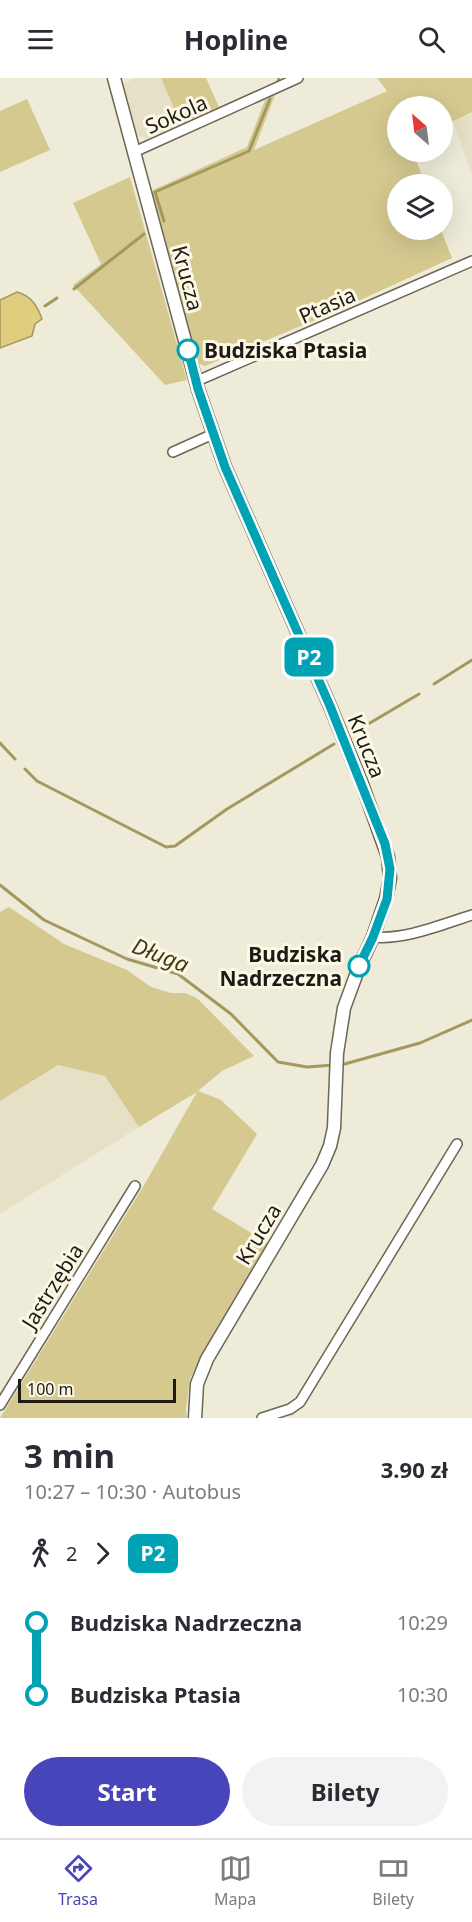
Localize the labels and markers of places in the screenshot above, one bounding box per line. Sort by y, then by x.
place label: Budziska Ptasia [204,336,367,364]
marker: Budziska Ptasia [177,339,199,361]
place label: Budziska Nadrzeczna [219,940,342,992]
marker: Budziska Nadrzeczna [348,955,370,977]

